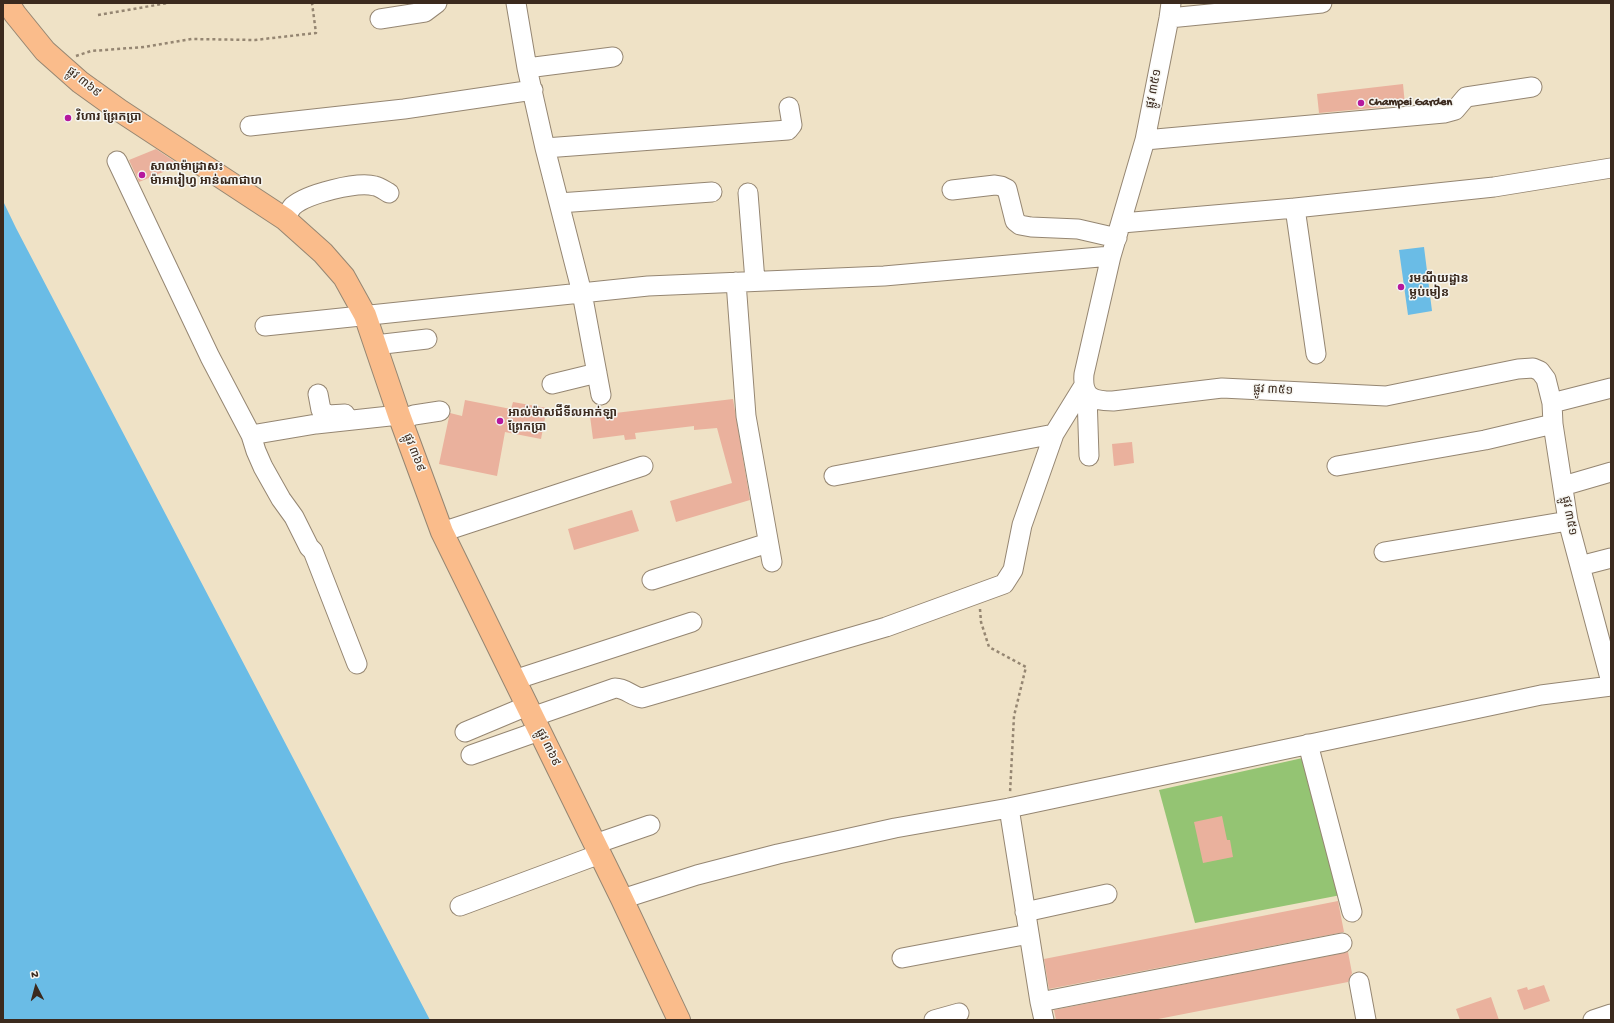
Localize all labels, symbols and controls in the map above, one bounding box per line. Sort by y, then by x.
street label: ផ្លូវ ៣៦៩ [63,65,103,101]
street label: ផ្លូវ ៣៥១ [1144,68,1166,110]
place label: Champei Garden [1369,96,1452,110]
marker: Champei Garden [1356,98,1366,108]
place label: វិហារ ព្រែកប្រា [76,111,141,125]
marker: វិហារ ព្រែកប្រា [63,113,73,123]
place label: សាលាម៉ាដ្រាសះ ម៉ាអារៀហ្វ អាន់ណាជាហ [150,161,262,189]
marker: សាលាម៉ាដ្រាសះ ម៉ាអារៀហ្វ អាន់ណាជាហ [137,170,147,180]
place label: រមណីយដ្ឋាន ម្លប់មៀន [1409,273,1469,301]
marker: រមណីយដ្ឋាន ម្លប់មៀន [1396,282,1406,292]
street label: ផ្លូវ ៣៥១ [1253,383,1293,399]
place label: អាល់ម៉ាសជីទីលអាក់ឡា ព្រែកប្រា [508,407,617,435]
marker: អាល់ម៉ាសជីទីលអាក់ឡា ព្រែកប្រា [495,416,505,426]
street label: ផ្លូវ ៣៦៩ [399,432,427,474]
street label: ផ្លូវ ៣៥១ [1557,495,1579,537]
street label: ផ្លូវ ៣៦៩ [532,727,562,769]
north arrow [16,967,56,1007]
text: N [31,969,39,981]

